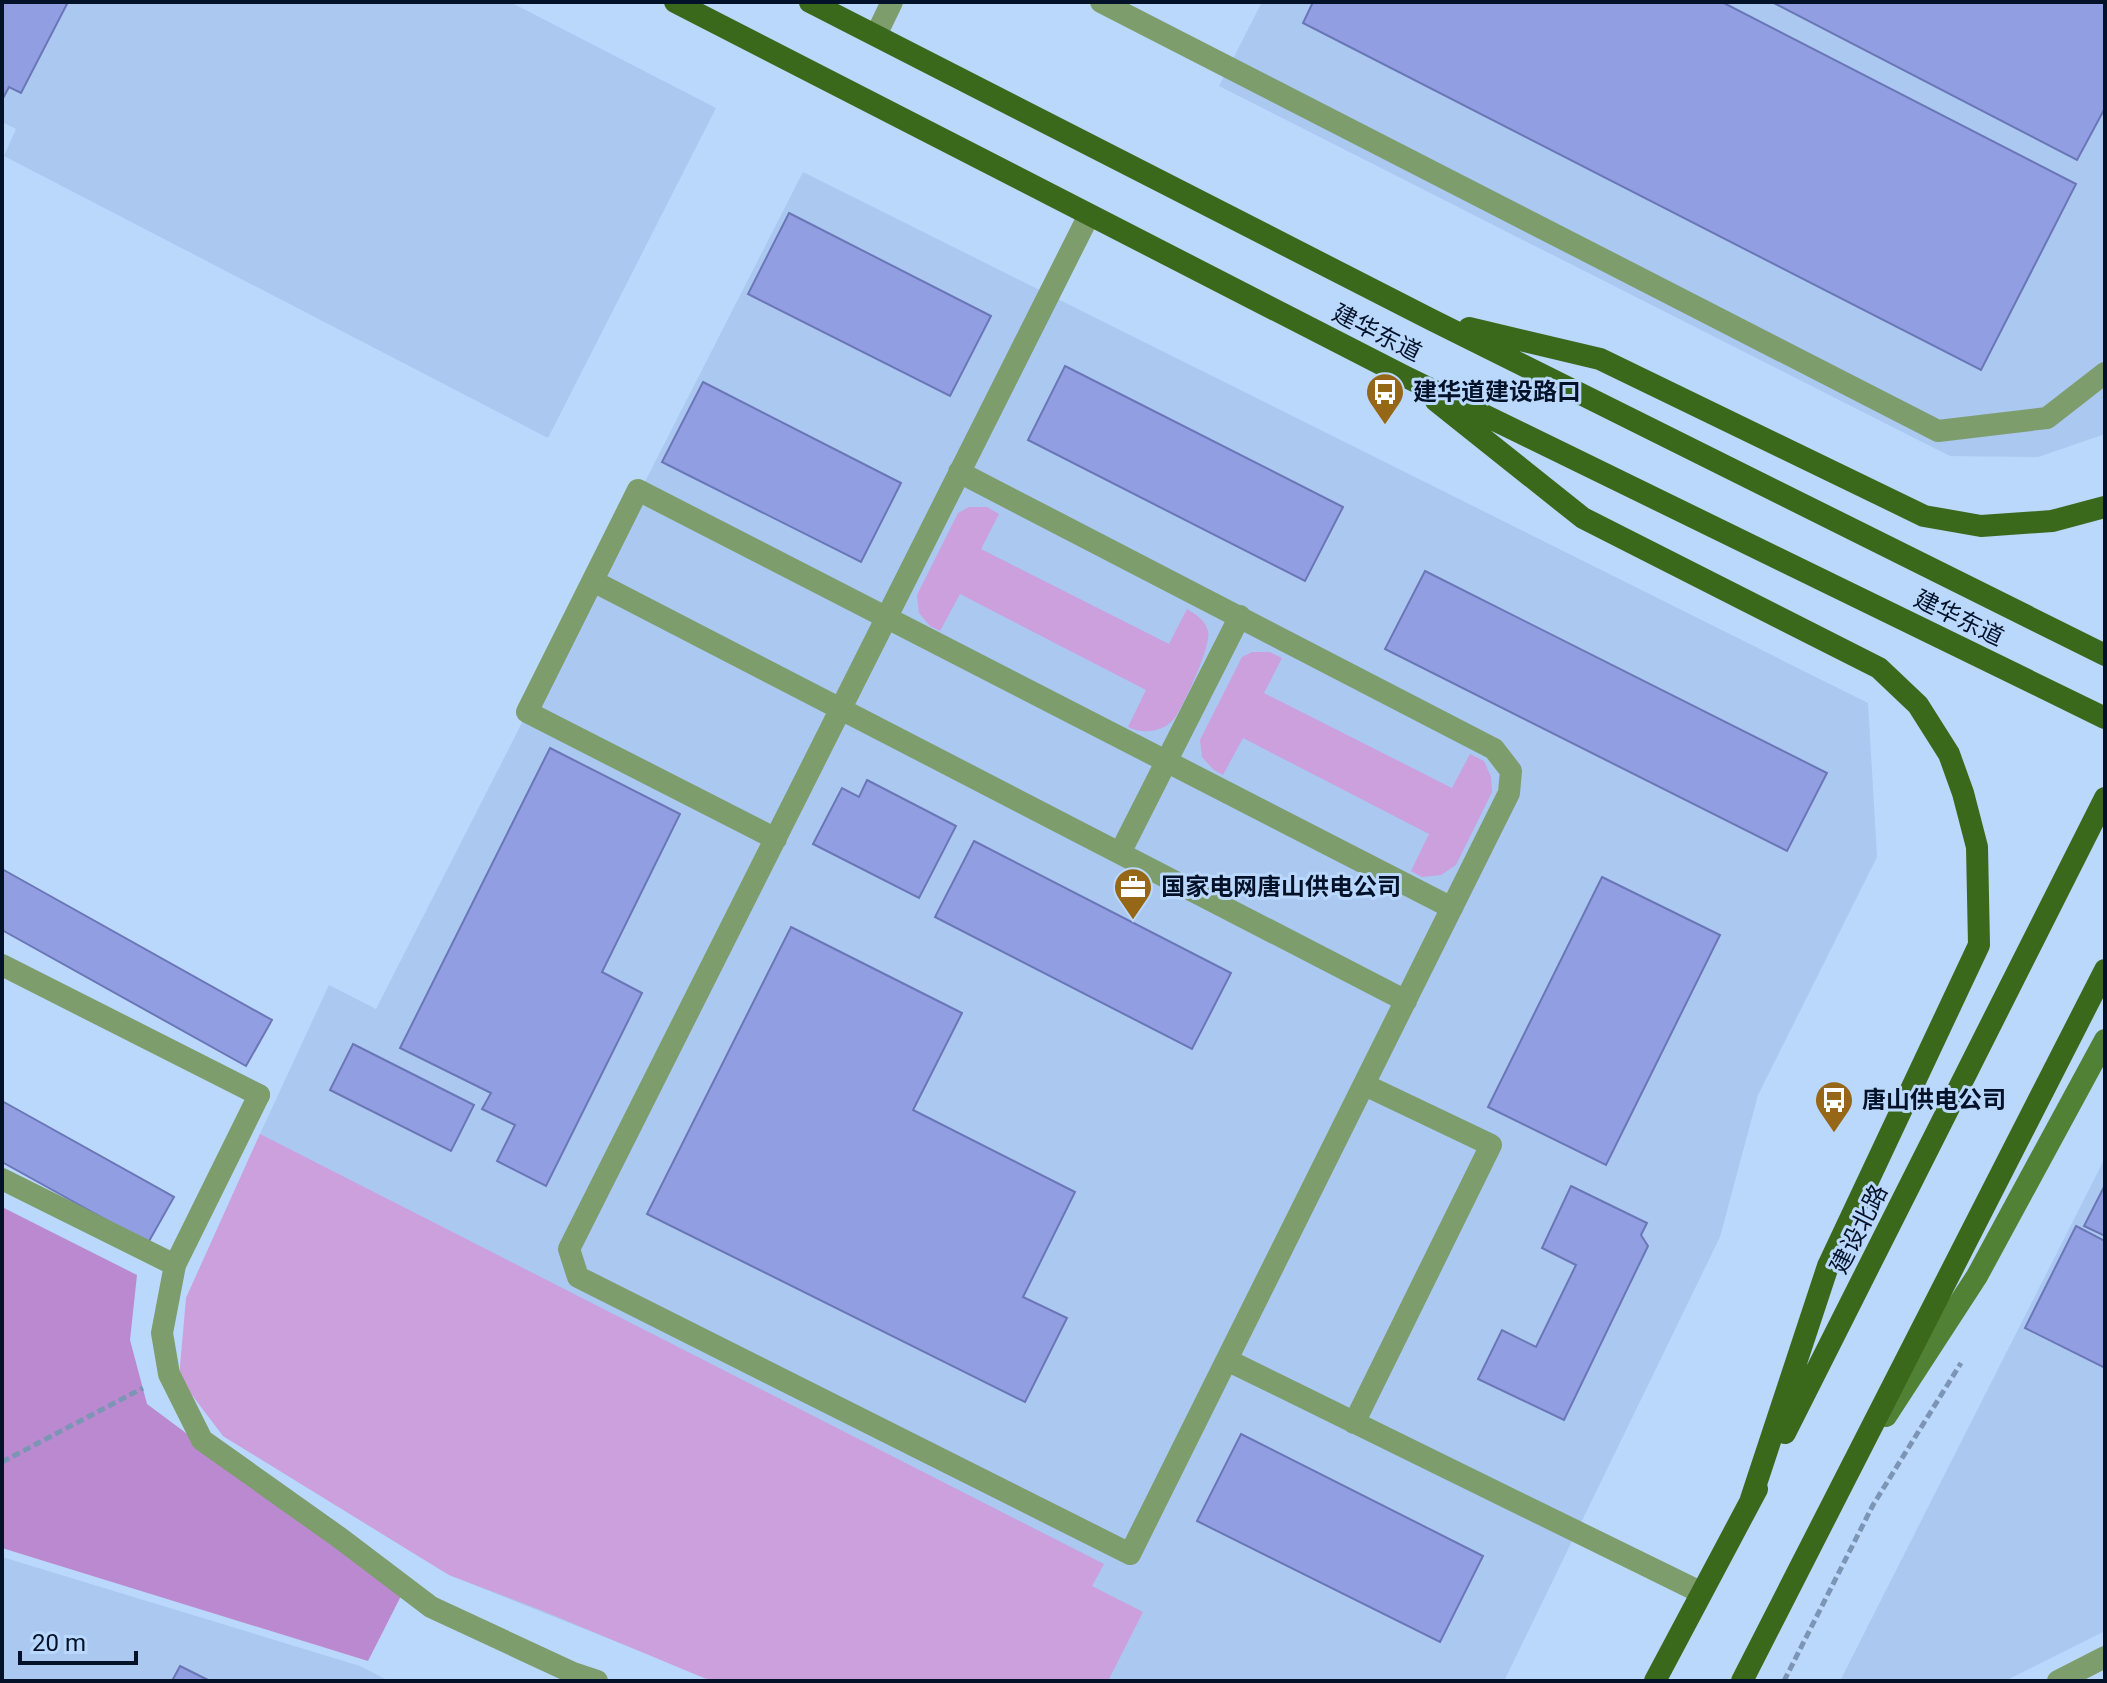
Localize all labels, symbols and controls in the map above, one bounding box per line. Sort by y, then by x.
street label: 建华东道 [1328,299,1426,367]
bus stop icon: 建华道建设路口 [1364,371,1406,426]
place label: 建华道建设路口 [1413,378,1581,406]
street label: 建华东道 [1910,584,2008,652]
office icon: 国家电网唐山供电公司 [1112,866,1154,921]
place label: 国家电网唐山供电公司 [1161,873,1401,901]
bus stop icon: 唐山供电公司 [1813,1079,1855,1134]
place label: 唐山供电公司 [1862,1086,2006,1114]
street label: 建设北路 [1825,1180,1893,1278]
scale bar [20,1615,136,1665]
text: 20 m [32,1629,86,1657]

